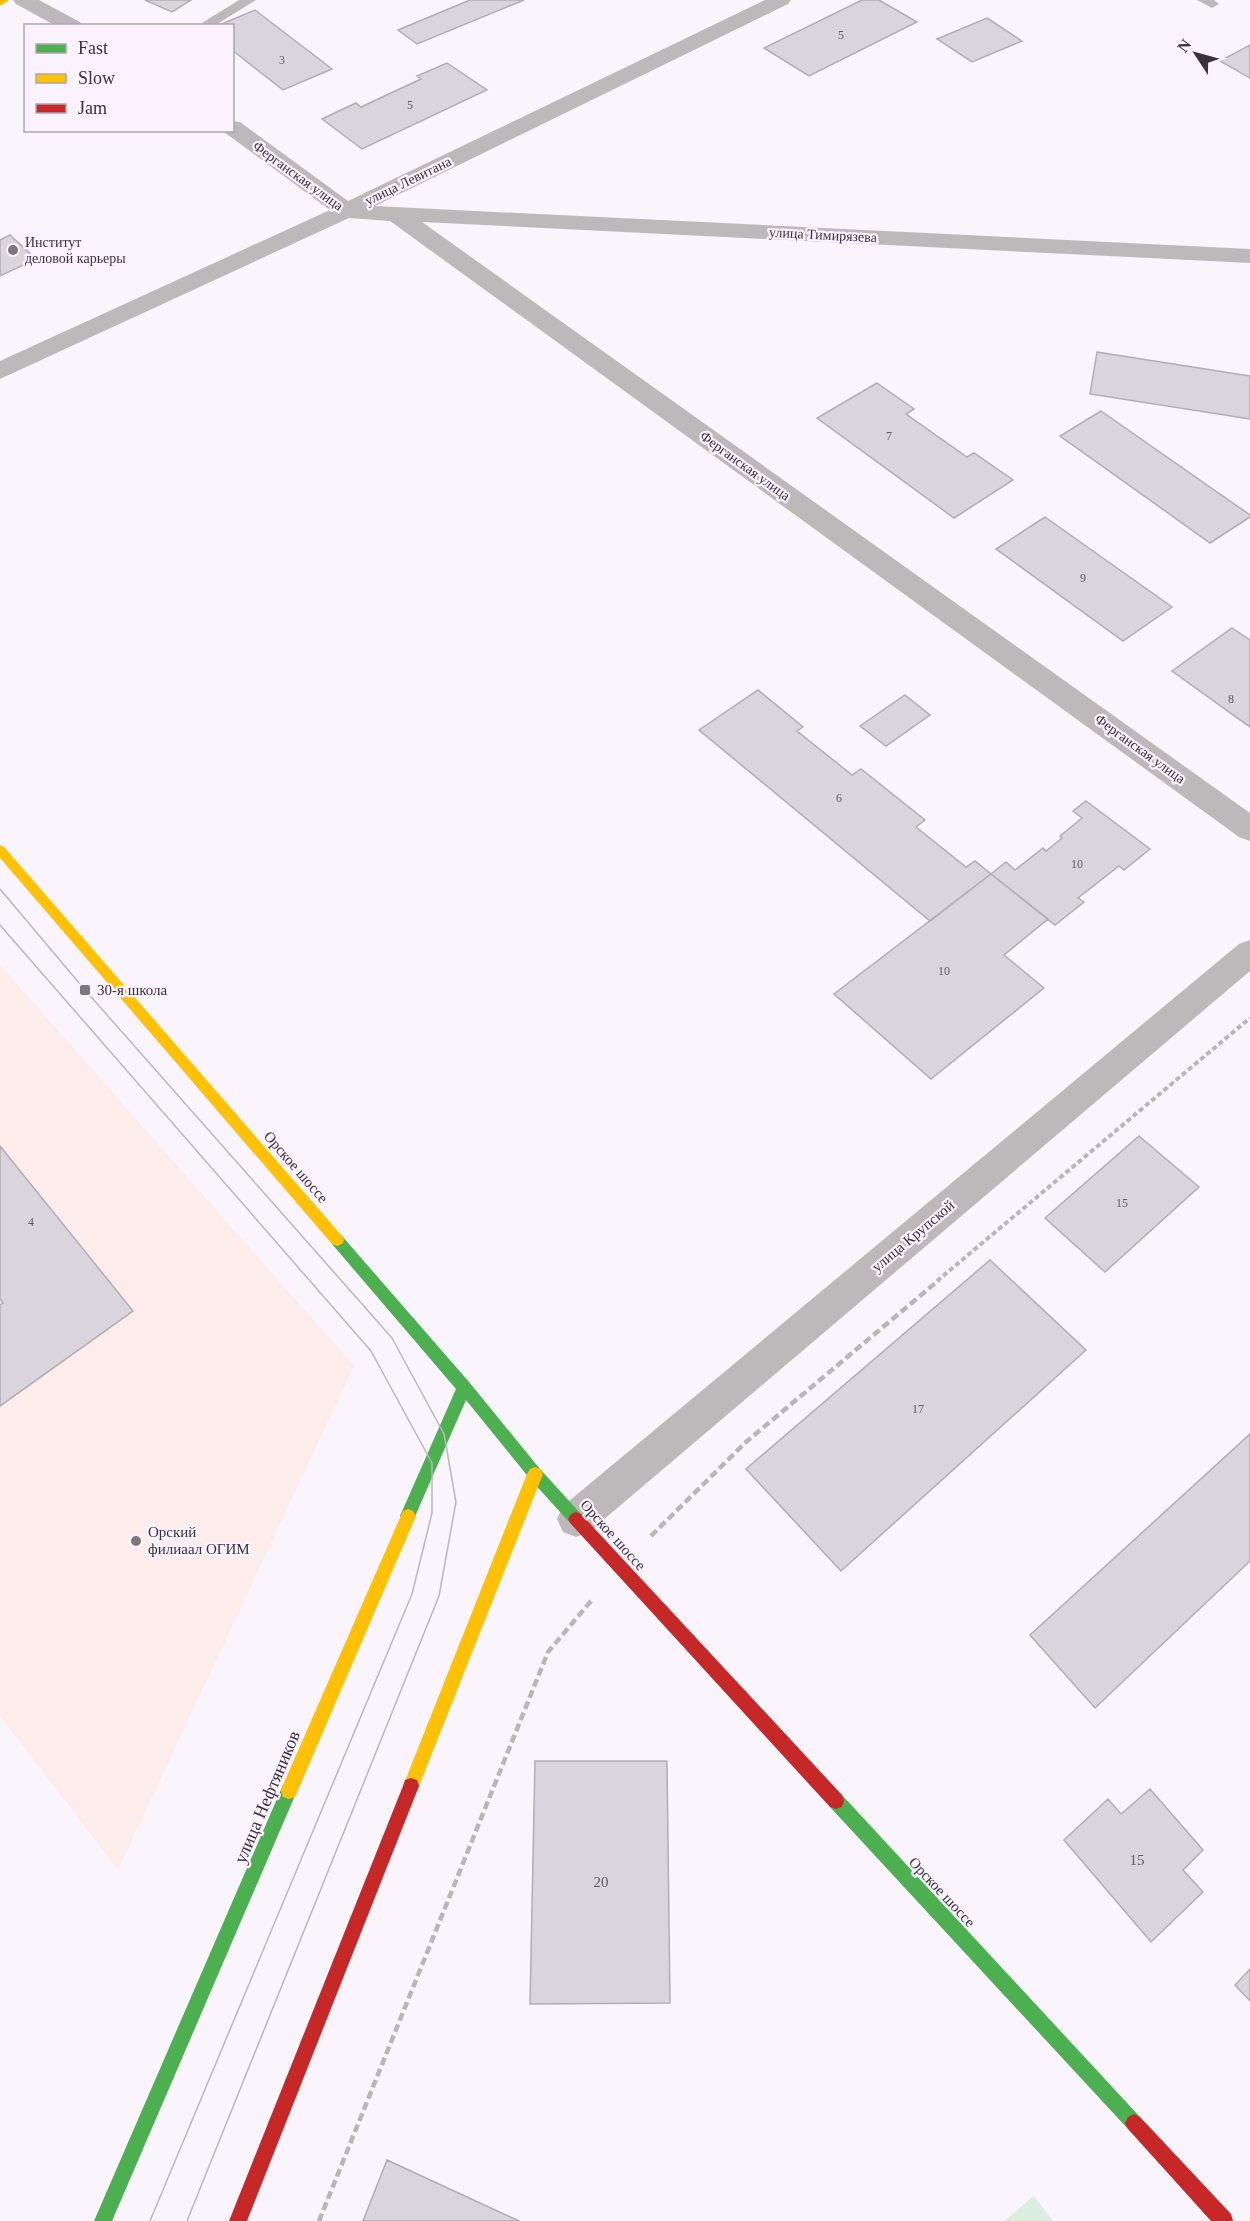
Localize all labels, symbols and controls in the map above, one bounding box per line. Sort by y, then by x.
legend [24,24,234,132]
north arrow [1166,24,1226,84]
house number: 5 [838,28,844,42]
text: N [1174,35,1195,55]
text: Fast [78,38,108,58]
house number: 3 [279,53,285,67]
text: Slow [78,68,115,88]
text: Jam [78,98,107,118]
house number: 5 [407,98,413,112]
street label: Ферганская улица [250,138,346,214]
street label: улица Левитана [362,153,454,208]
street label: улица Тимирязева [769,225,878,245]
place label: Институт деловой карьеры [25,235,126,266]
marker: Институт деловой карьеры [6,243,20,257]
street label: Ферганская улица [697,428,793,504]
house number: 7 [886,429,892,443]
house number: 9 [1080,571,1086,585]
house number: 8 [1228,692,1234,706]
street label: Ферганская улица [1092,711,1188,787]
house number: 6 [836,791,842,805]
house number: 10 [1071,857,1083,871]
house number: 10 [938,964,950,978]
place label: 30-я школа [97,982,168,998]
marker: 30-я школа [78,983,92,997]
street label: Орское шоссе [261,1128,332,1206]
house number: 15 [1116,1196,1128,1210]
street label: улица Крупской [869,1197,957,1275]
house number: 4 [28,1215,34,1229]
house number: 17 [912,1402,924,1416]
street label: Орское шоссе [577,1497,649,1574]
place label: Орский филиаал ОГИМ [148,1524,250,1557]
marker: Орский филиаал ОГИМ [129,1534,143,1548]
street label: улица Нефтяников [230,1728,304,1866]
house number: 15 [1130,1852,1145,1868]
street label: Орское шоссе [906,1854,978,1930]
house number: 20 [594,1874,609,1890]

